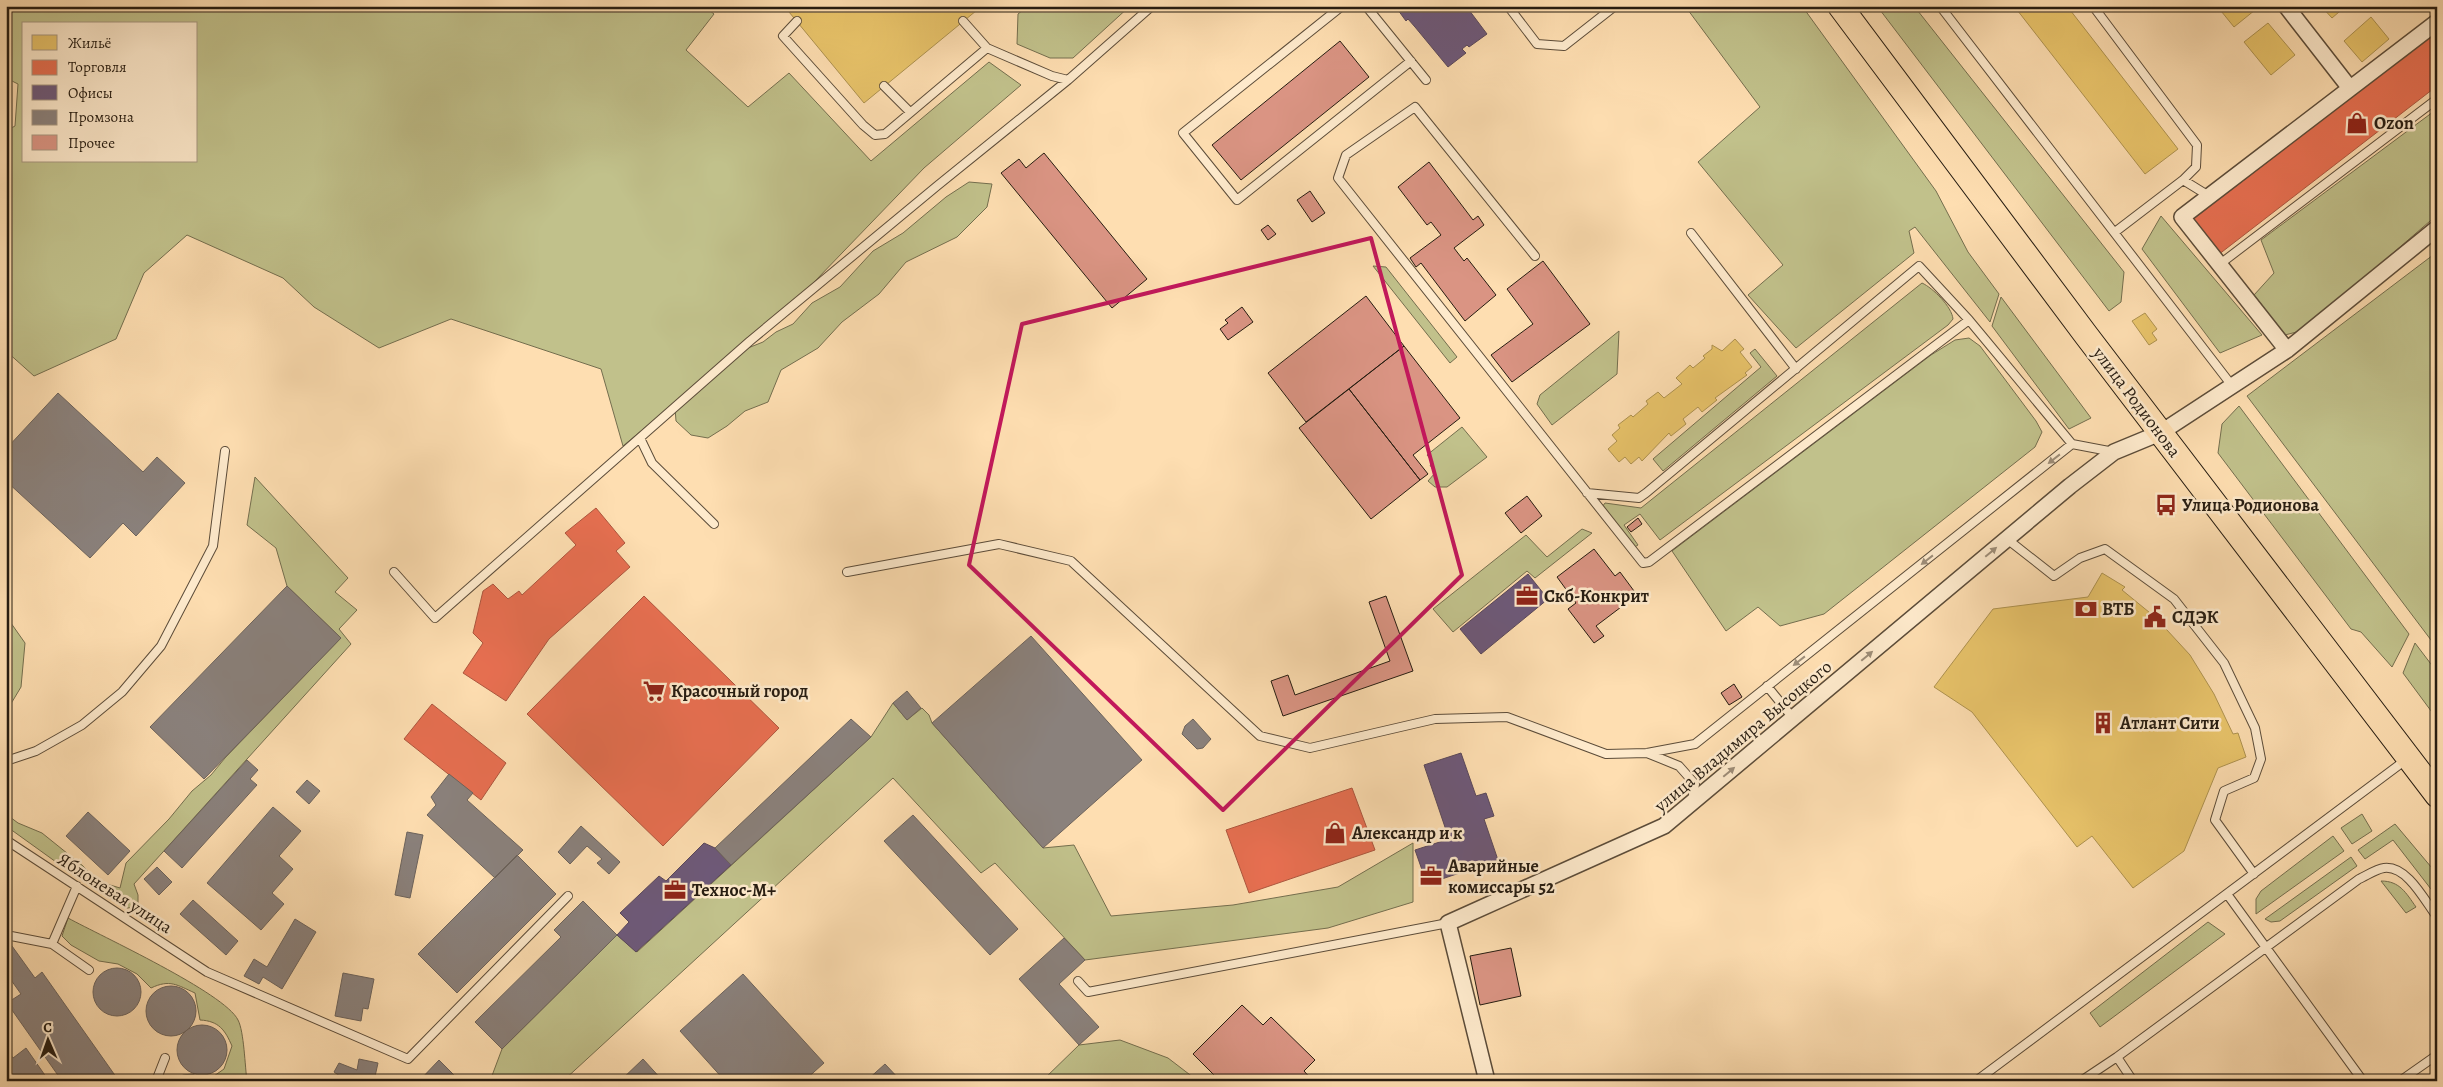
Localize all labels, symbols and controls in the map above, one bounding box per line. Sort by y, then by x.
legend [22,22,198,162]
text: Жильё [68,33,111,53]
text: Торговля [68,57,126,77]
text: Офисы [68,83,113,103]
text: Промзона [68,107,134,127]
shop icon: Ozon [2344,110,2370,136]
place label: Ozon [2374,111,2414,135]
text: Прочее [68,133,115,153]
street label: улица Родионова [2087,341,2187,463]
one-way arrow [2048,453,2061,464]
bus stop icon: Улица Родионова [2153,492,2179,518]
place label: Улица Родионова [2182,493,2319,517]
one-way arrow [1985,546,1998,557]
one-way arrow [1920,554,1933,565]
office icon: Скб-Конкрит [1514,583,1540,609]
place label: Скб-Конкрит [1544,584,1649,608]
bank icon: ВТБ [2073,596,2099,622]
place label: ВТБ [2102,597,2135,621]
public building icon: СДЭК [2142,604,2168,630]
place label: СДЭК [2172,605,2219,629]
one-way arrow [1860,651,1873,662]
street label: улица Владимира Высоцкого [1648,655,1837,818]
one-way arrow [1793,655,1806,666]
supermarket icon: Красочный город [641,678,667,704]
place label: Красочный город [671,679,808,703]
building icon: Атлант Сити [2090,710,2116,736]
place label: Атлант Сити [2119,711,2220,735]
one-way arrow [1723,767,1735,778]
shop icon: Александр и к [1322,820,1348,846]
place label: Александр и к [1351,821,1463,845]
street label: Яблоневая улица [53,847,178,939]
place label: Аварийные комиссары 52 [1447,854,1555,899]
office icon: Аварийные комиссары 52 [1418,863,1444,889]
office icon: Технос-М+ [662,877,688,903]
place label: Технос-М+ [692,878,776,902]
north arrow [22,1014,72,1064]
text: С [43,1018,53,1037]

